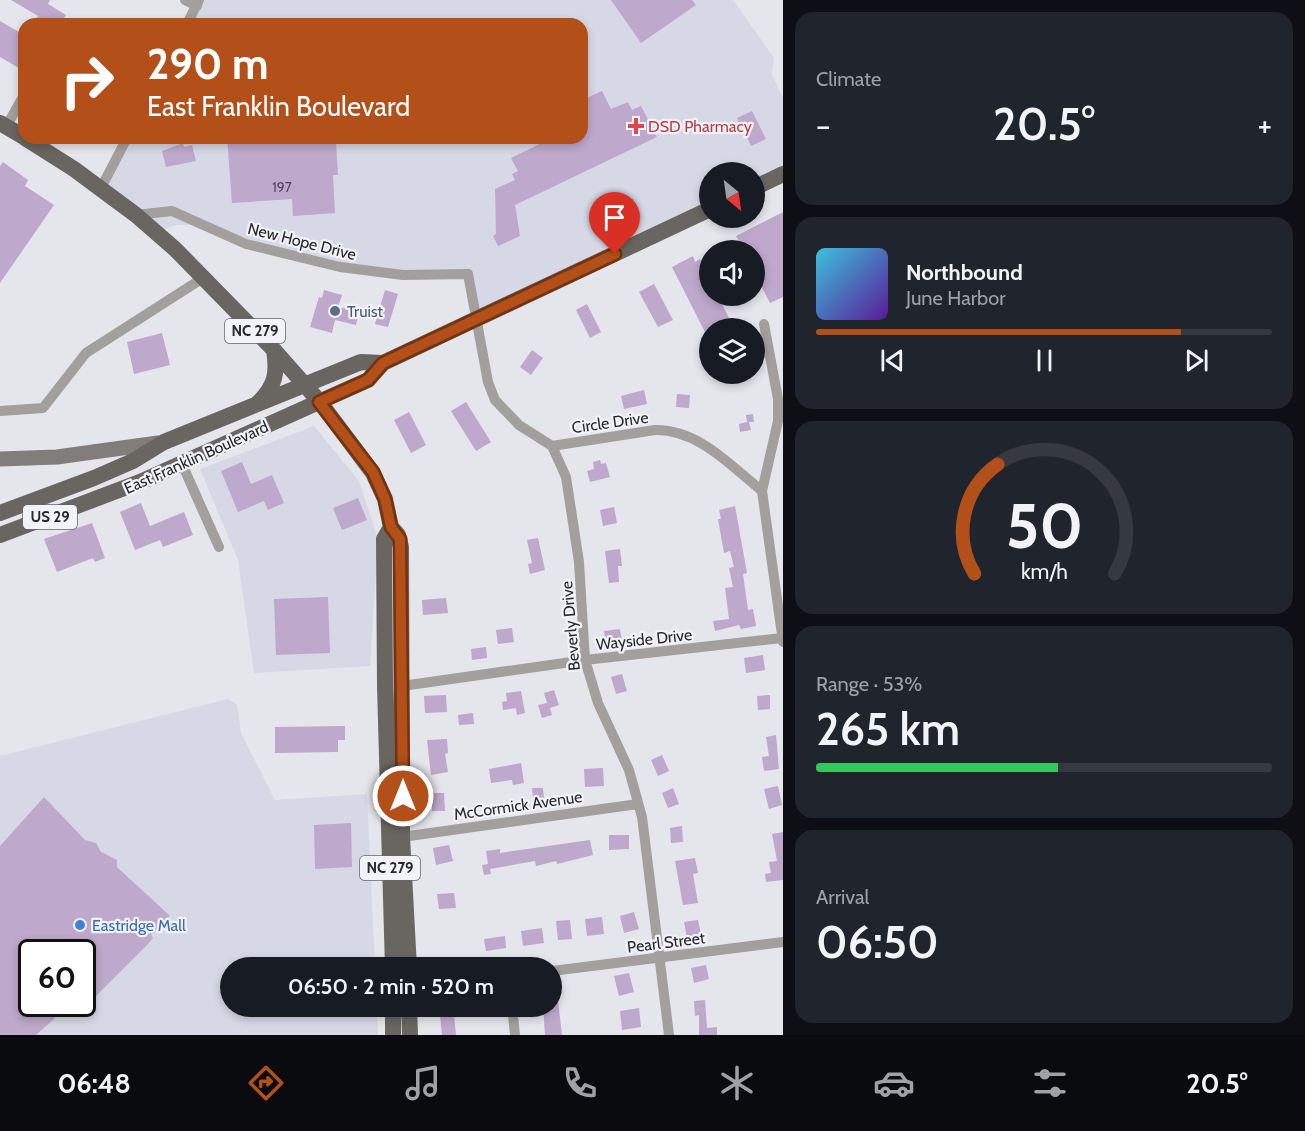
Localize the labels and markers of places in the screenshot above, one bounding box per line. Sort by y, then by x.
place label: DSD Pharmacy [648,117,752,136]
marker: DSD Pharmacy [629,119,643,133]
pin [589,192,640,254]
place label: Truist [347,302,384,321]
marker: Truist [328,304,342,318]
place label: Eastridge Mall [92,916,186,935]
marker: Eastridge Mall [73,918,87,932]

